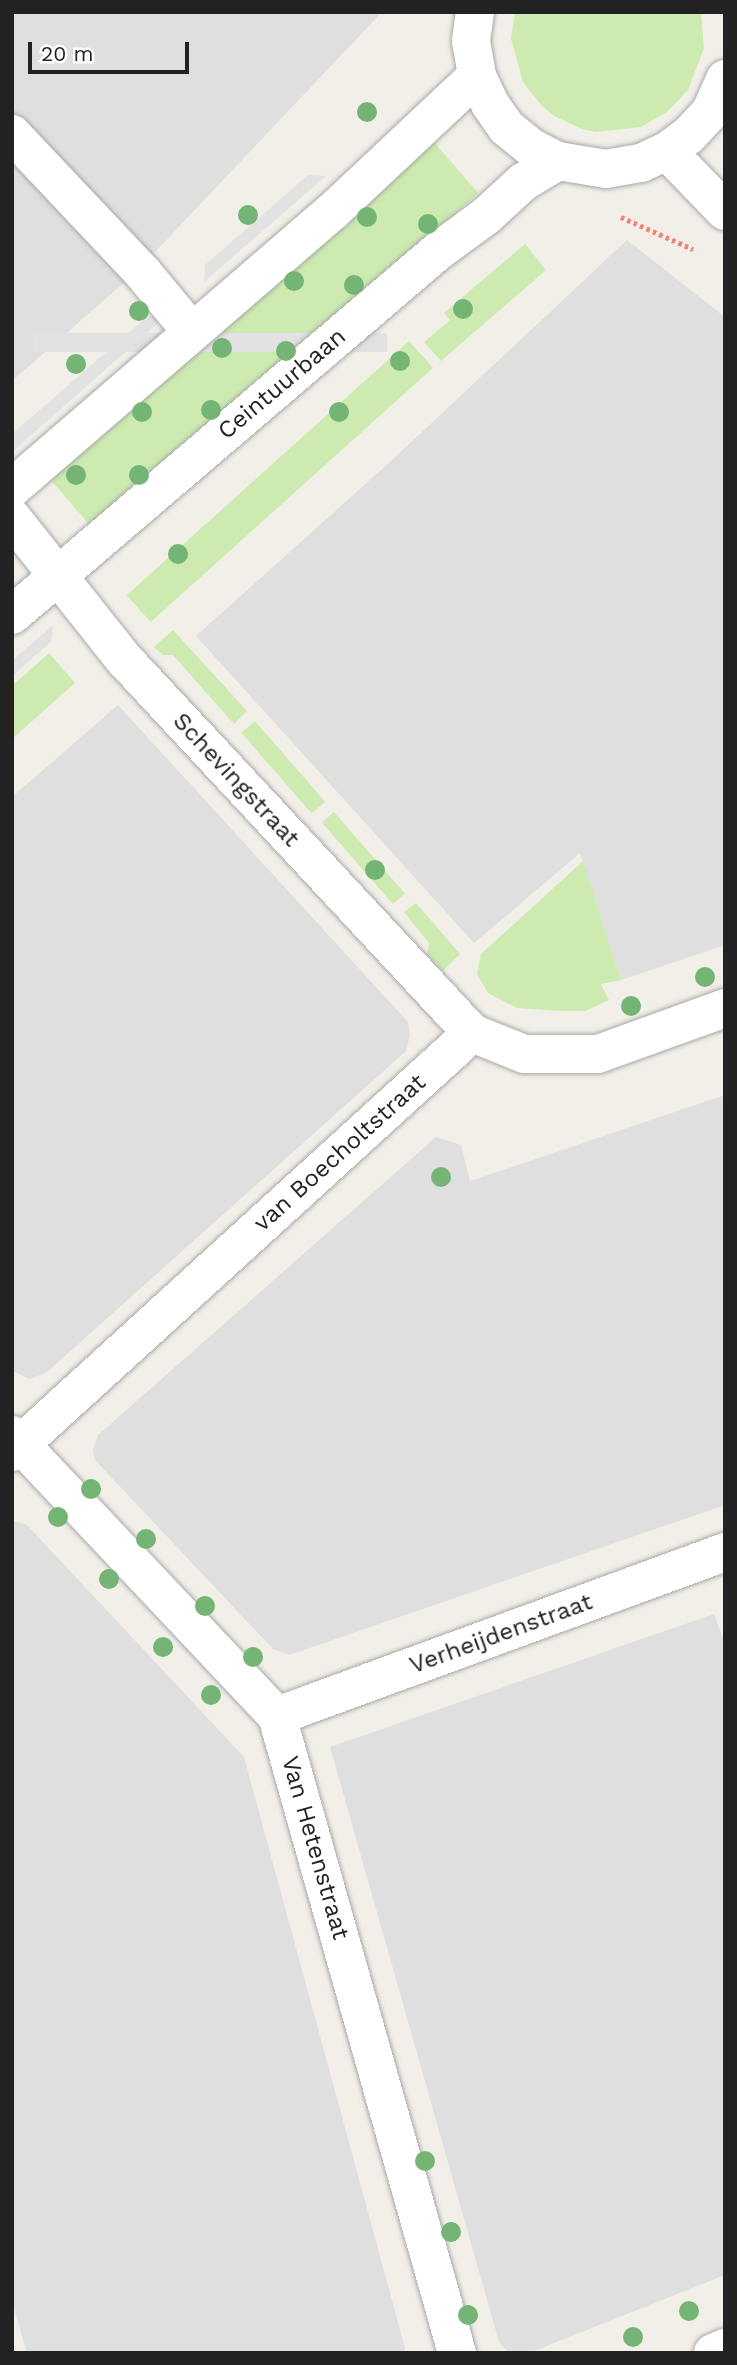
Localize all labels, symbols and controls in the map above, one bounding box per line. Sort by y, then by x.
scale bar [32,28,192,72]
text: 20 m [41,41,93,66]
street label: Ceintuurbaan [212,322,352,446]
street label: Schevingstraat [167,707,305,853]
street label: van Boecholtstraat [248,1068,432,1238]
street label: Verheijdenstraat [406,1588,596,1680]
street label: Van Hetenstraat [275,1753,355,1943]

